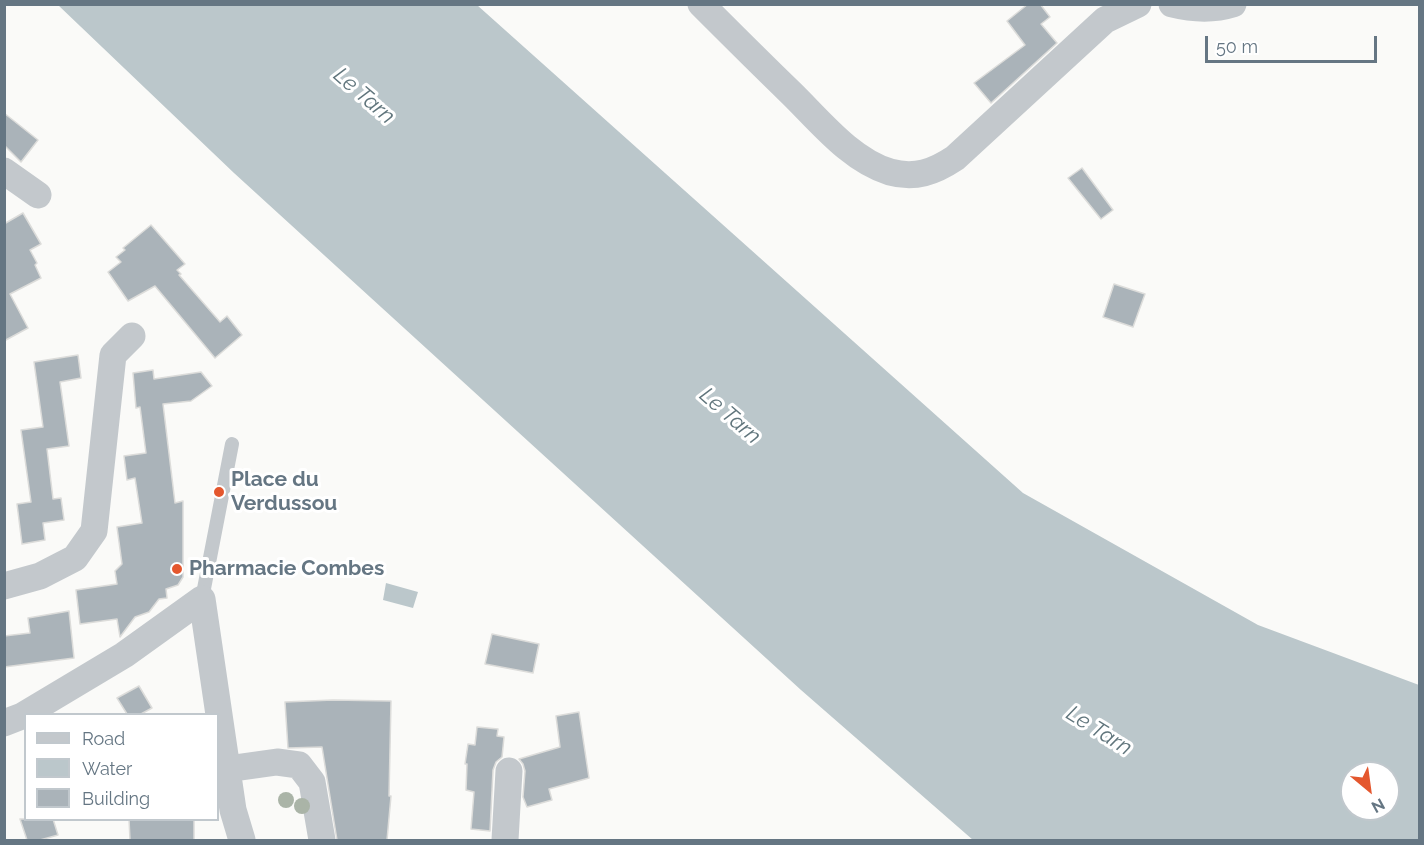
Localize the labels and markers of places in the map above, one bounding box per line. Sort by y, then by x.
place label: Place du Verdussou [231,467,337,517]
marker: Place du Verdussou [212,485,226,499]
place label: Pharmacie Combes [189,556,384,582]
marker: Pharmacie Combes [170,562,184,576]

